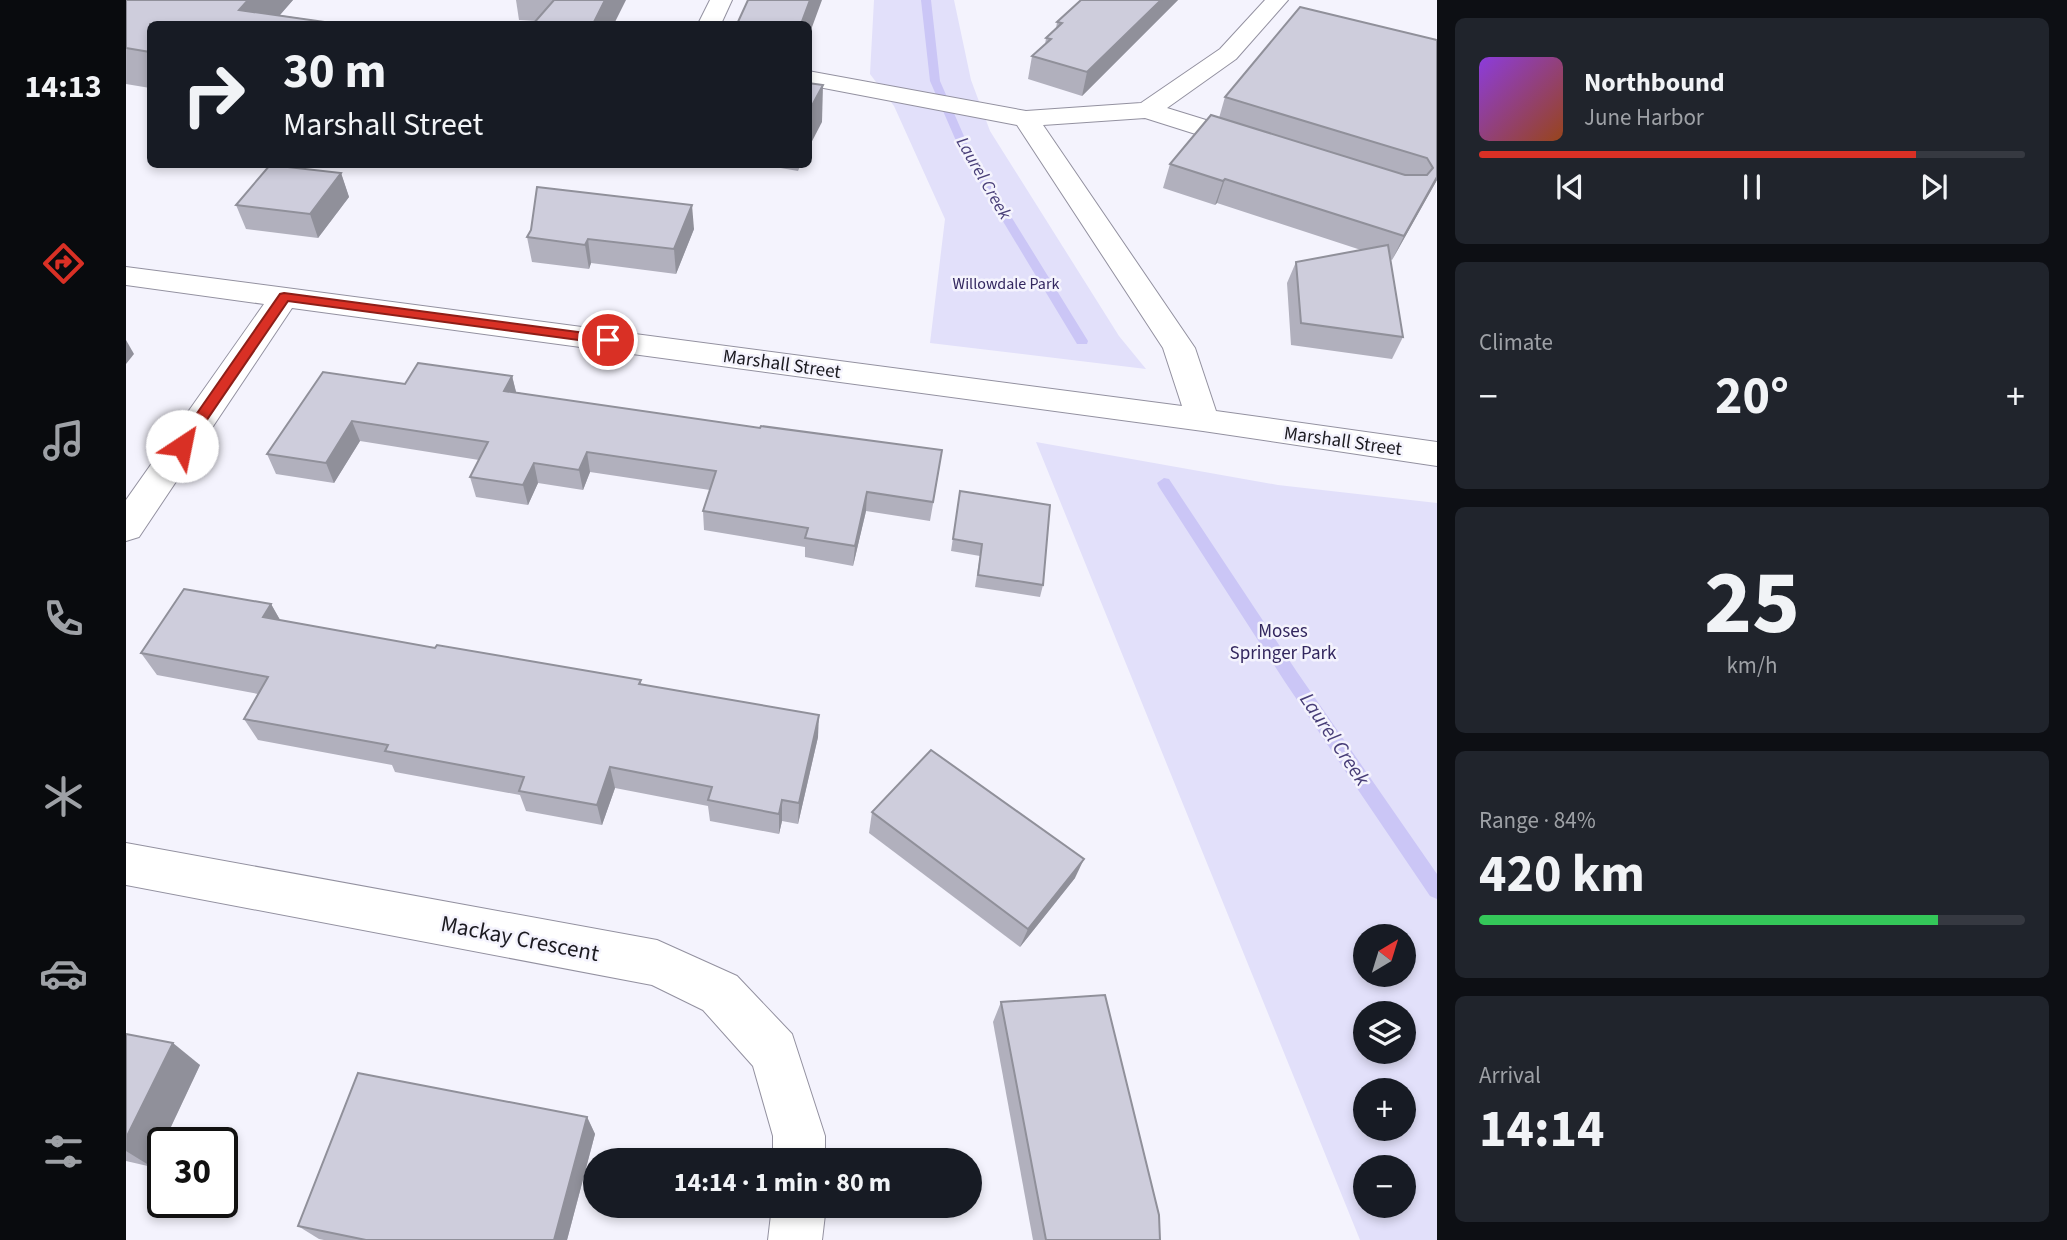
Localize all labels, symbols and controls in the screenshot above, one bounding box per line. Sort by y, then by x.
text: 30 m [283,37,387,107]
icon: right [168,49,259,140]
text: 14:13 [24,64,102,110]
text: Northbound [1584,64,1725,101]
text: June Harbor [1584,101,1704,134]
text: Marshall Street [283,102,483,148]
water label: Laurel Creek [950,132,1017,224]
icon: previous [1551,168,1589,206]
icon: pause [1733,168,1771,206]
icon: next [1915,168,1953,206]
icon: directions [39,239,88,288]
park label: Willowdale Park [953,273,1059,295]
pin [578,310,638,370]
icon: arrive [589,321,627,359]
text: Climate [1479,326,1553,359]
street label: Marshall Street [721,343,843,386]
text: 20° [1715,360,1789,434]
text: − [1479,370,1498,424]
text: + [2006,370,2025,424]
position arrow [145,409,219,483]
icon: music [39,416,88,465]
street label: Marshall Street [1282,420,1404,463]
text: 25 [1704,539,1800,668]
icon: phone [39,594,88,643]
park label: Moses Springer Park [1229,618,1337,667]
text: km/h [1726,649,1778,682]
water label: Laurel Creek [1293,686,1378,792]
icon: climate [39,772,88,821]
text: Range · 84% [1479,804,1596,837]
text: 420 km [1479,838,1645,912]
street label: Mackay Crescent [438,907,602,970]
north arrow [1353,924,1416,987]
map controls [1353,924,1416,1218]
icon: car [39,949,88,998]
button: layers [1353,1001,1416,1064]
text: Arrival [1479,1059,1541,1092]
button: + [1353,1078,1416,1141]
text: 14:14 [1479,1093,1604,1167]
icon: filters [39,1127,88,1176]
speed limit sign: 30 [147,1127,238,1218]
button: − [1353,1155,1416,1218]
text: 14:14 · 1 min · 80 m [674,1164,891,1201]

